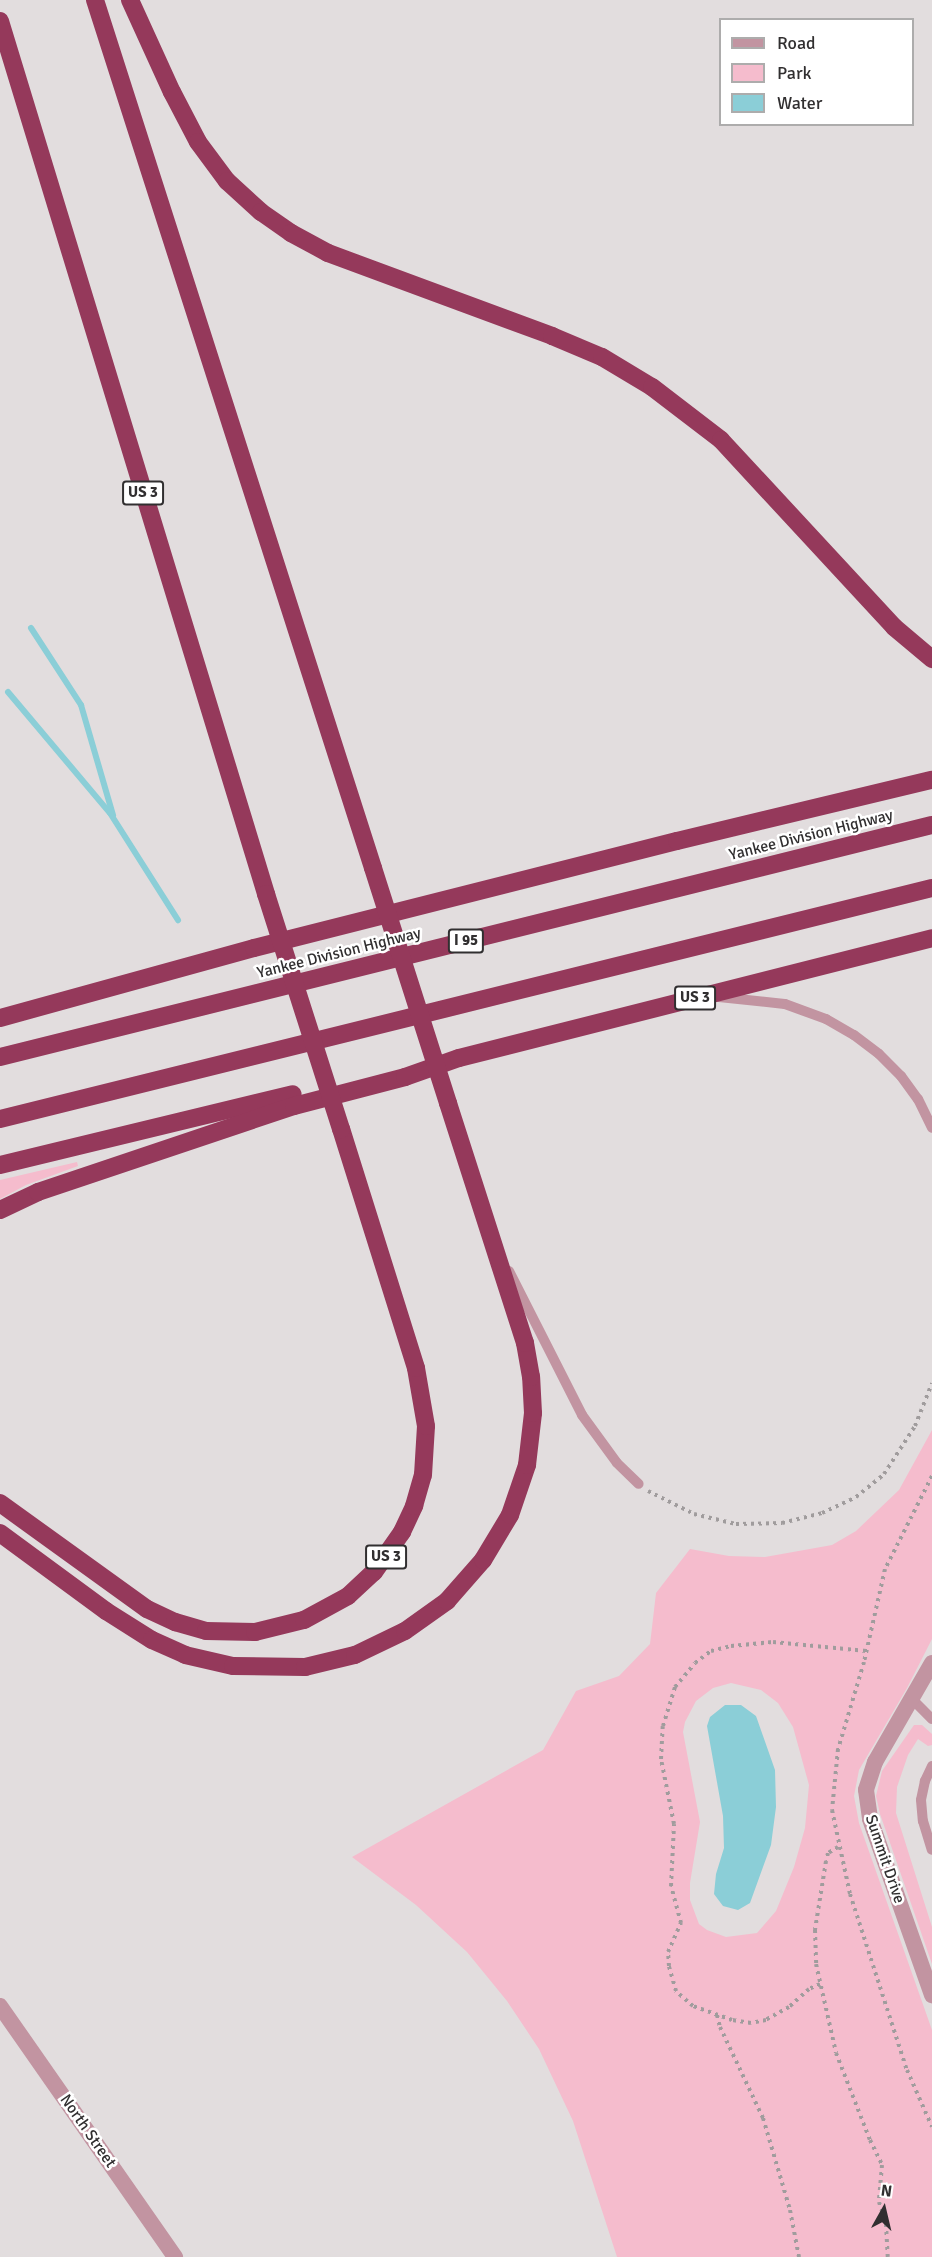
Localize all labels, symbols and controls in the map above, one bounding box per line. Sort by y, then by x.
legend [719,18,914,126]
text: Road [777,32,816,54]
text: Park [777,62,812,84]
text: Water [777,92,822,114]
road number: US 3 [122,481,164,505]
street label: Yankee Division Highway [727,805,895,865]
street label: Yankee Division Highway [255,923,423,983]
road number: I 95 [446,929,486,953]
road number: US 3 [674,986,716,1010]
road number: US 3 [365,1545,407,1569]
street label: Summit Drive [861,1812,909,1906]
street label: North Street [56,2091,120,2171]
north arrow [854,2179,914,2239]
text: N [880,2180,893,2202]

